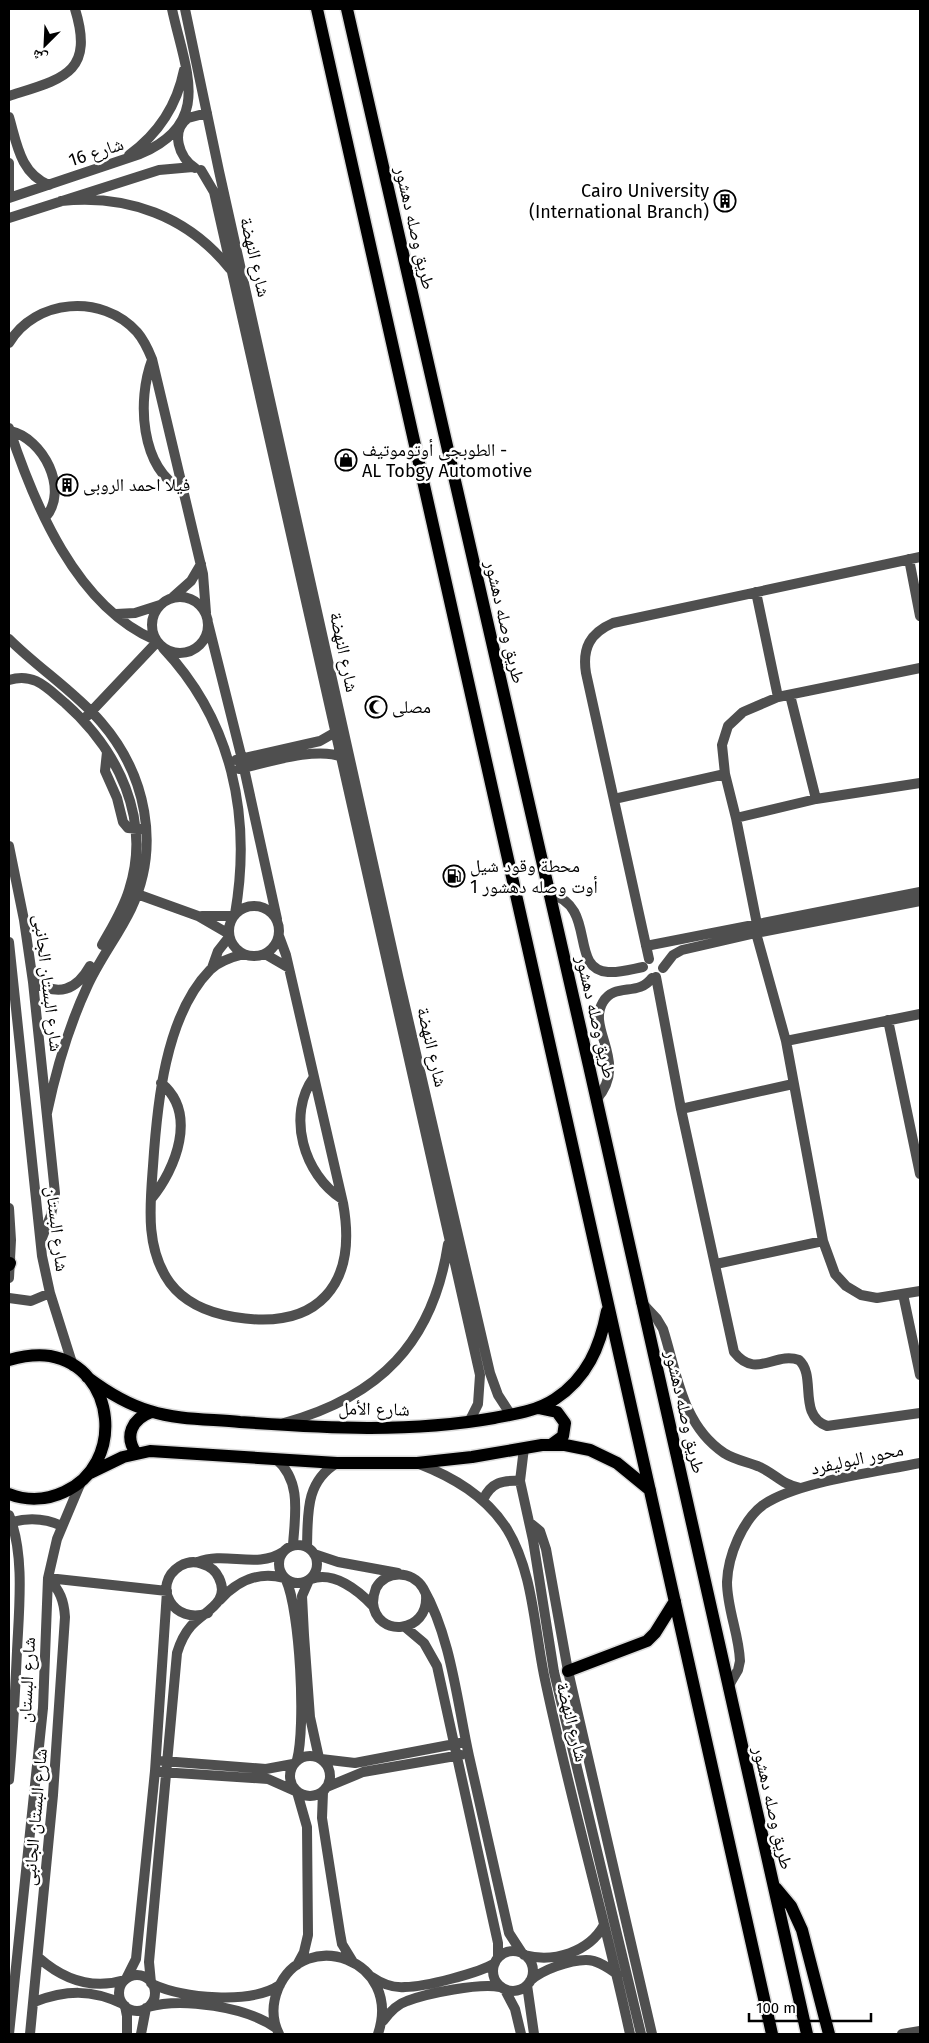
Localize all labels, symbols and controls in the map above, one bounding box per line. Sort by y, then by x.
north arrow [20,20,70,70]
text: ش [30,46,50,67]
street label: شارع 16 [66,133,126,171]
street label: طريق وصله دهشور [390,163,440,292]
place label: Cairo University (International Branch) [529,180,709,223]
building icon: Cairo University (International Branch) [713,189,737,213]
street label: شارع النهضة [235,215,275,299]
place label: الطوبجى أوتوموتيف - AL Tobgy Automotive [362,439,532,482]
shop icon: الطوبجى أوتوموتيف - AL Tobgy Automotive [334,448,358,472]
building icon: فيلا احمد الروبى [55,473,79,497]
place label: فيلا احمد الروبى [83,474,190,496]
street label: طريق وصله دهشور [480,557,530,686]
street label: شارع النهضة [325,610,363,694]
mosque icon: مصلى [364,695,388,719]
place label: مصلى [392,696,431,718]
place label: محطة وقود شيل أوت وصله دهشور 1 [470,855,598,898]
fuel station icon: محطة وقود شيل أوت وصله دهشور 1 [442,864,466,888]
street label: شارع البستان الجانبى [29,913,67,1053]
street label: طريق وصله دهشور [571,952,621,1081]
street label: شارع النهضة [412,1005,452,1089]
street label: شارع البستان [41,1185,73,1273]
street label: طريق وصله دهشور [660,1347,710,1476]
street label: شارع الأمل [338,1397,410,1421]
street label: محور البوليفرد [809,1438,905,1480]
street label: شارع البستان [14,1637,40,1723]
street label: شارع النهضة [551,1680,593,1764]
street label: طريق وصله دهشور [748,1743,798,1872]
street label: شارع البستان الجانبى [18,1747,52,1887]
scale bar [749,1990,872,2022]
text: 100 m [756,1999,796,2017]

